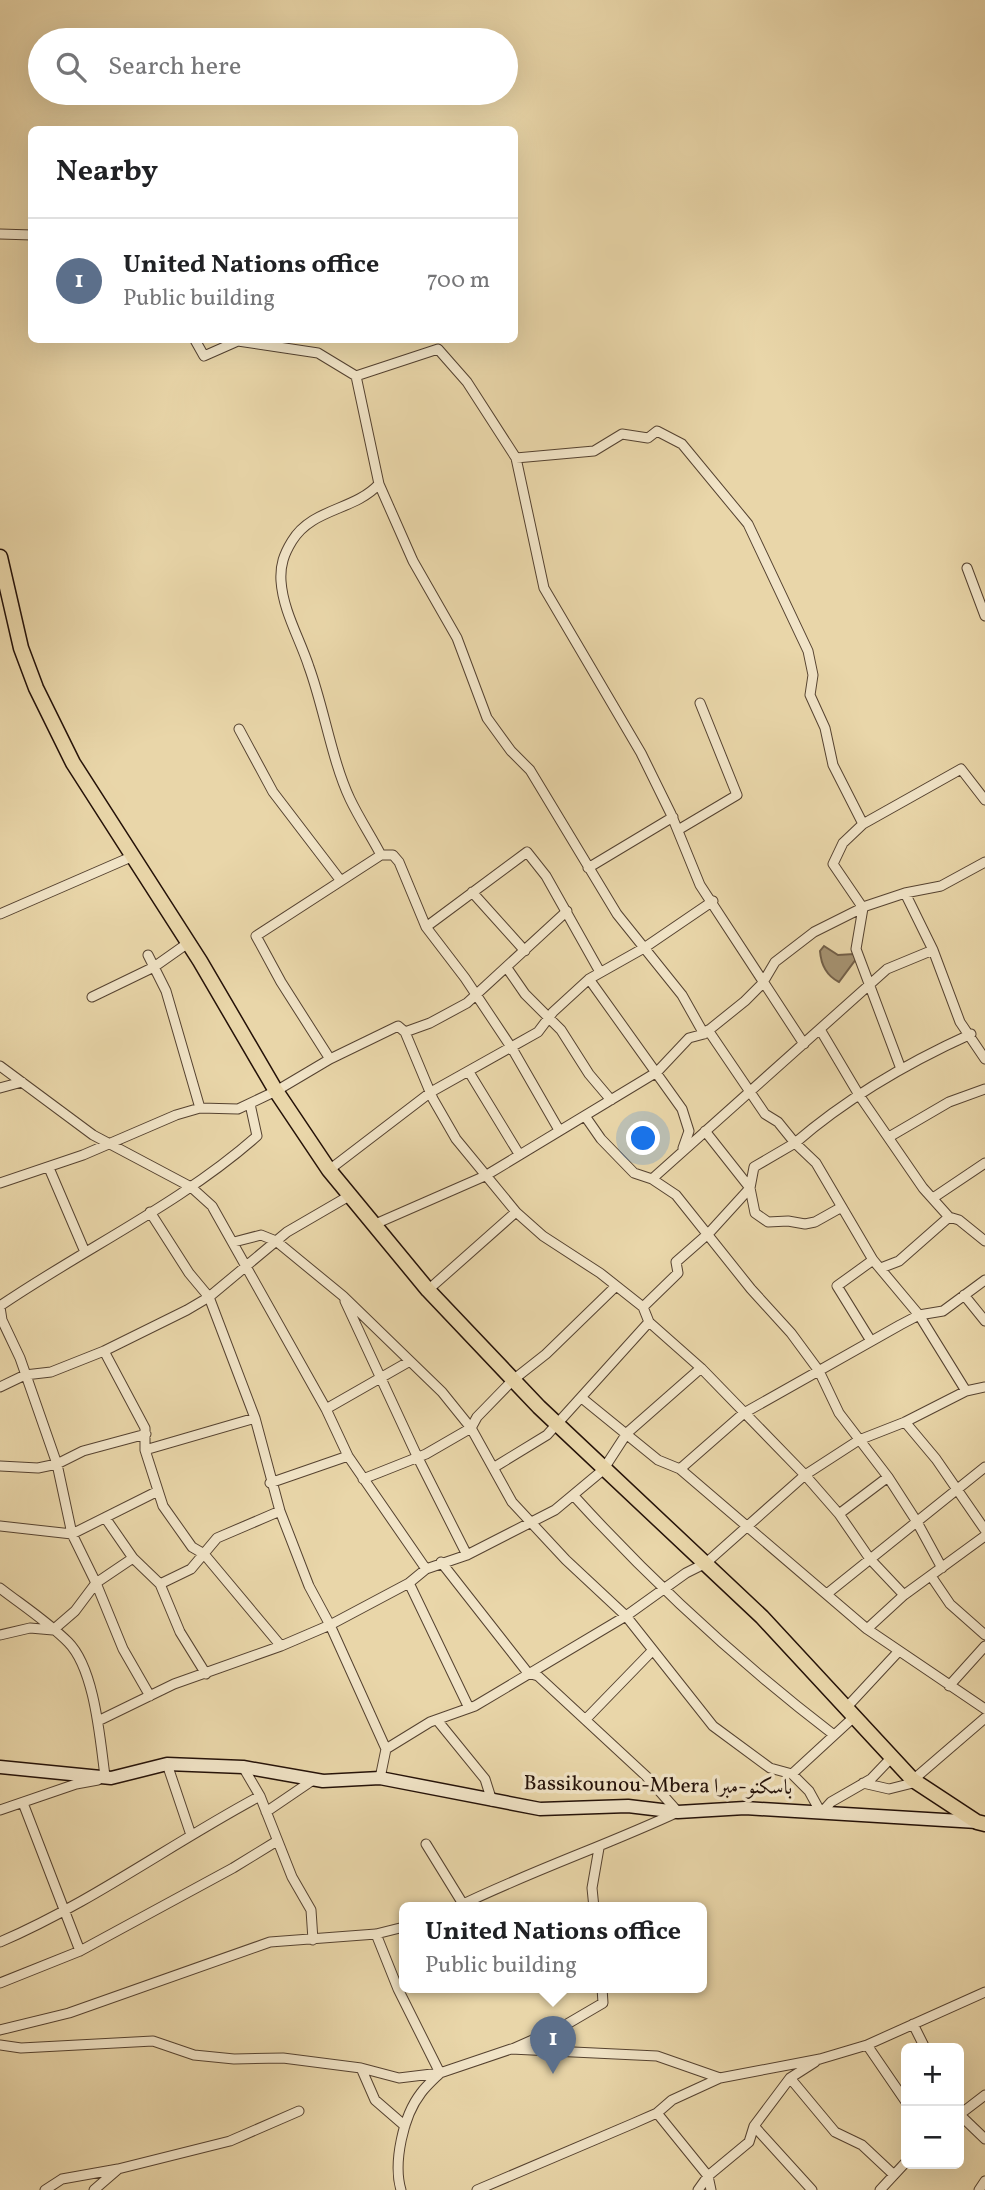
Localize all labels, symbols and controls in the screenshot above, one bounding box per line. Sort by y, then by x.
search box [28,28,518,105]
icon: search [52,48,90,86]
text: Search here [108,49,241,85]
text: Nearby [56,151,158,193]
text: United Nations office [123,247,379,283]
text: 1 [74,265,84,297]
text: 700 m [427,265,490,297]
text: Public building [123,283,275,315]
your location [626,1121,660,1155]
street label: Bassikounou-Mbera باسكنو-مبرا [523,1769,793,1803]
popup [399,1902,707,1993]
text: United Nations office [425,1914,681,1950]
text: Public building [425,1950,577,1982]
pin: 1 [530,2016,576,2074]
map controls [901,2043,964,2169]
button: + [901,2043,964,2106]
button: − [901,2106,964,2169]

